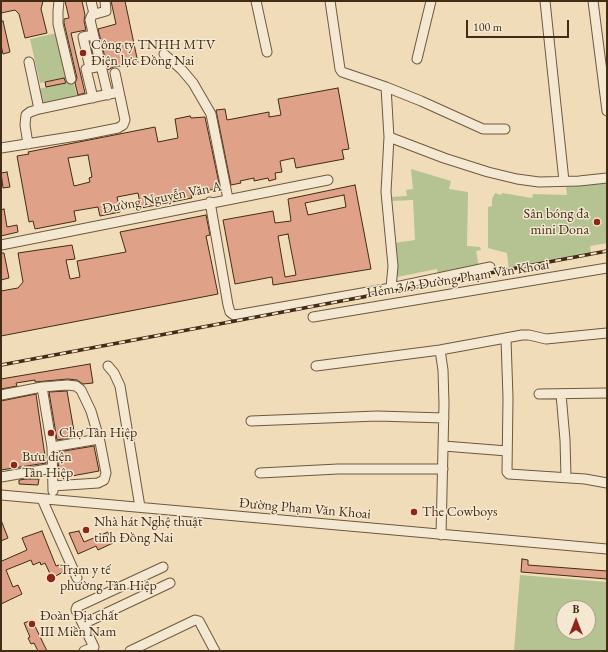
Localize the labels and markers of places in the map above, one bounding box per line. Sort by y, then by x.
place label: Công ty TNHH MTV Điện lực Đồng Nai [91,37,215,70]
marker: Công ty TNHH MTV Điện lực Đồng Nai [78,48,88,58]
place label: Sân bóng đa mini Dona [524,206,589,238]
marker: Sân bóng đa mini Dona [592,217,602,227]
place label: Chợ Tân Hiệp [59,425,137,441]
marker: Chợ Tân Hiệp [46,428,56,438]
place label: Bưu điện Tân Hiệp [22,449,73,482]
marker: Bưu điện Tân Hiệp [9,460,19,470]
place label: The Cowboys [422,504,498,520]
marker: The Cowboys [409,507,419,517]
place label: Nhà hát Nghệ thuật tỉnh Đồng Nai [94,514,202,546]
marker: Nhà hát Nghệ thuật tỉnh Đồng Nai [81,525,91,535]
place label: Trạm y tế phường Tân Hiệp [60,562,157,594]
marker: Trạm y tế phường Tân Hiệp [45,572,57,584]
place label: Đoàn Địa chất III Miền Nam [40,608,118,640]
marker: Đoàn Địa chất III Miền Nam [27,619,37,629]

